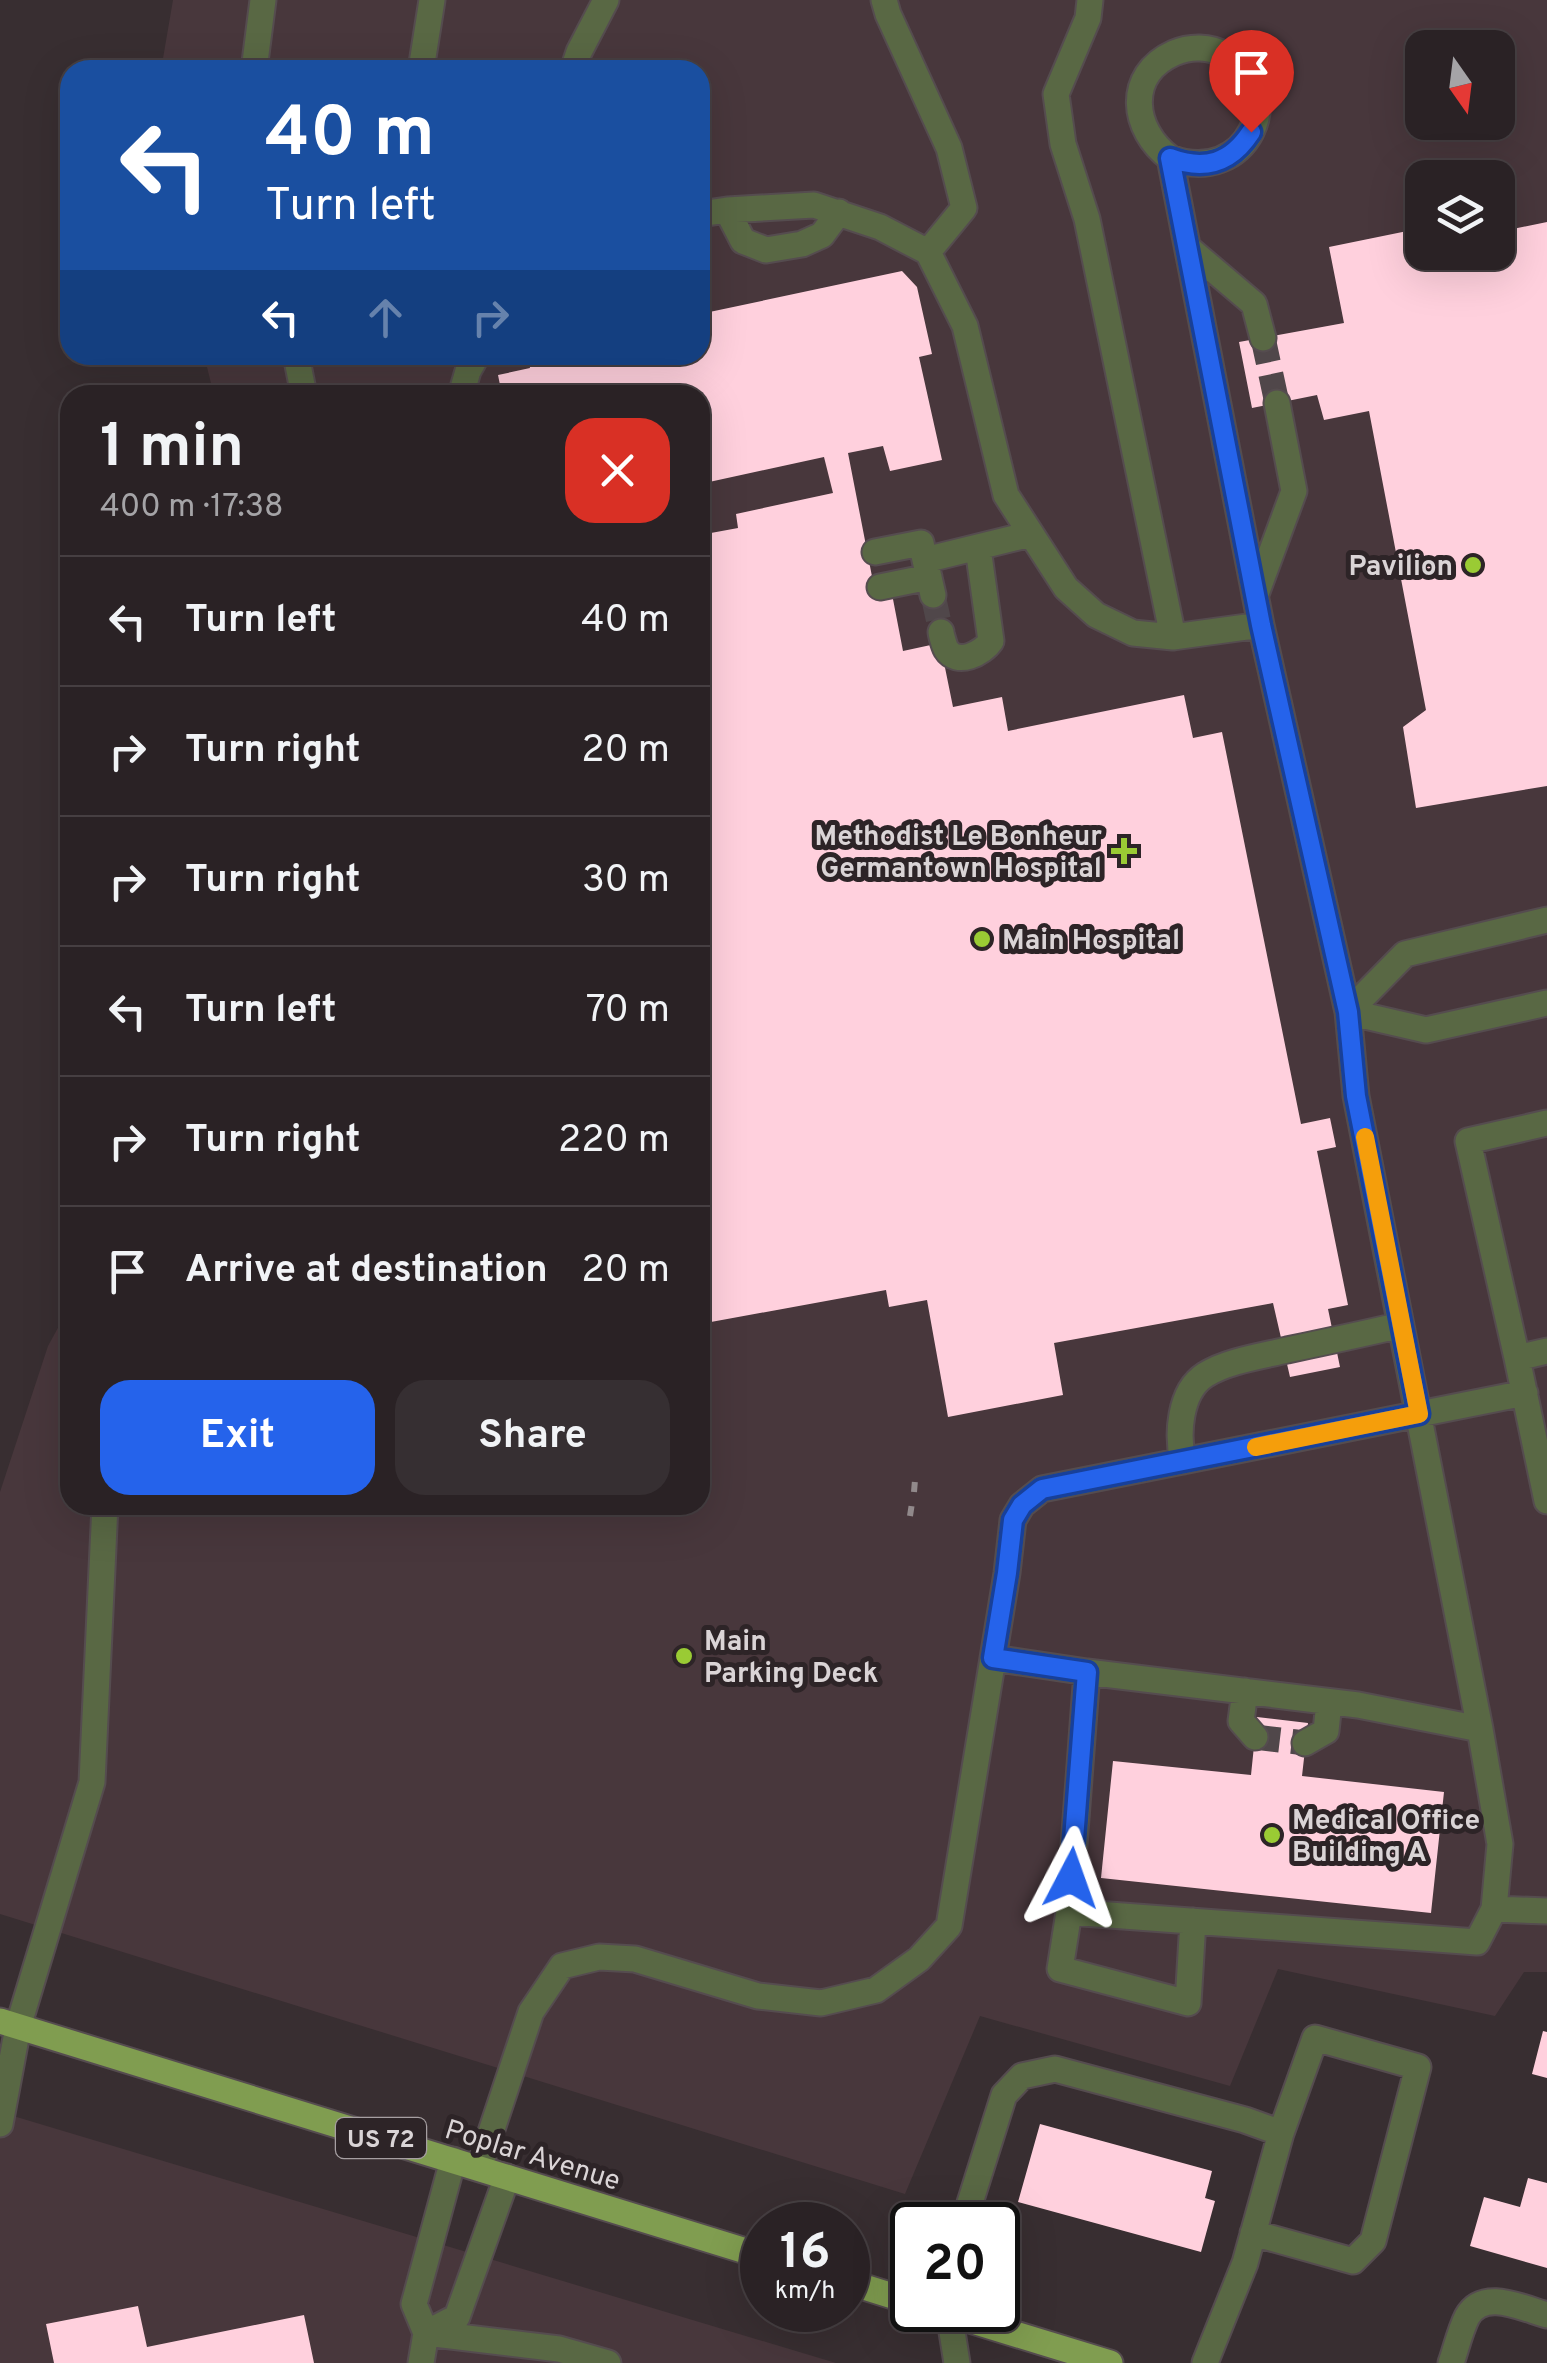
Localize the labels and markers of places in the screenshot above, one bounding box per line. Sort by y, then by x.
pin [1209,30,1294,133]
place label: Pavilion [1349,550,1453,586]
marker: Pavilion [1462,554,1484,576]
place label: Methodist Le Bonheur Germantown Hospital [815,820,1102,888]
marker: Methodist Le Bonheur Germantown Hospital [1111,838,1137,864]
place label: Main Hospital [1002,924,1180,960]
marker: Main Hospital [971,928,993,950]
place label: Main Parking Deck [704,1625,878,1693]
marker: Main Parking Deck [673,1645,695,1667]
place label: Medical Office Building A [1292,1804,1480,1872]
marker: Medical Office Building A [1261,1824,1283,1846]

